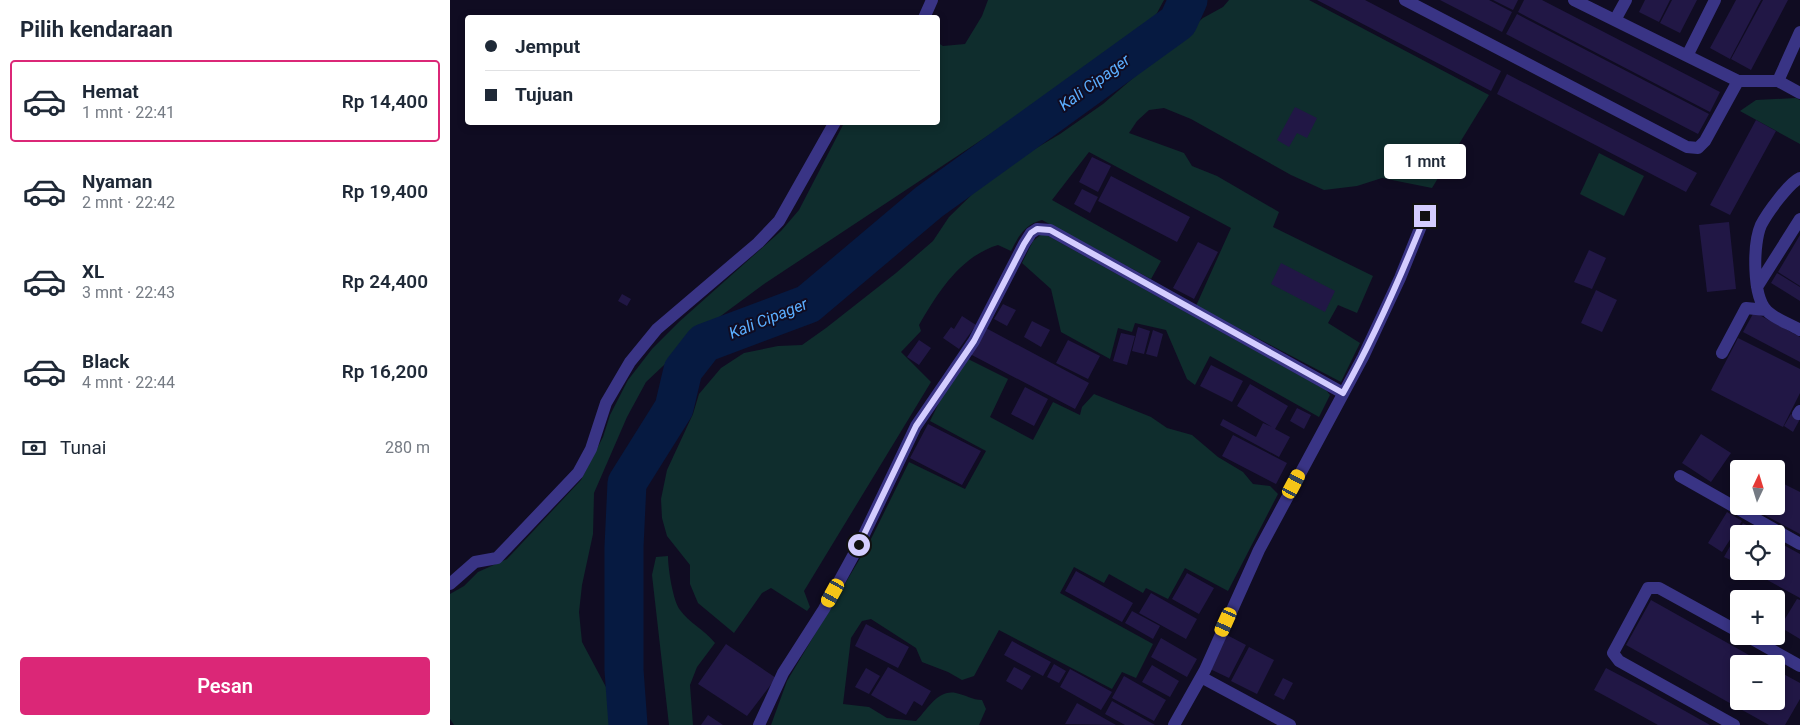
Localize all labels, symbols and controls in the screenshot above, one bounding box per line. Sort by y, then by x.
text: Pilih kendaraan [20,17,173,42]
text: Jemput [515,35,580,58]
water label: Kali Cipager [1055,50,1134,114]
icon: car [22,79,67,124]
text: Hemat [82,80,139,103]
text: Tujuan [515,83,573,106]
text: Rp 14,400 [342,90,428,113]
text: 1 mnt · 22:41 [82,103,175,122]
callout: 1 mnt [1384,144,1466,178]
text: 1 mnt [1404,152,1446,171]
icon: car [22,169,67,214]
text: Nyaman [82,170,152,193]
text: Rp 19,400 [342,180,428,203]
text: 2 mnt · 22:42 [82,193,175,212]
route end [1414,205,1436,227]
icon: car [22,259,67,304]
text: XL [82,260,104,283]
text: Rp 24,400 [342,270,428,293]
text: 3 mnt · 22:43 [82,283,175,302]
water label: Kali Cipager [726,294,811,343]
icon: car [22,349,67,394]
text: Black [82,350,129,373]
text: Rp 16,200 [342,360,428,383]
text: 4 mnt · 22:44 [82,373,175,392]
icon: cash [20,434,48,462]
text: Tunai [60,436,106,459]
text: 280 m [385,438,430,457]
north arrow [1730,460,1785,515]
map controls [1730,460,1785,710]
car [1280,467,1307,501]
button: locate [1730,525,1785,580]
route start [848,534,870,556]
car [819,576,846,610]
button: + [1730,590,1785,645]
car [1213,605,1238,639]
button: − [1730,655,1785,710]
button: Pesan [20,657,430,715]

